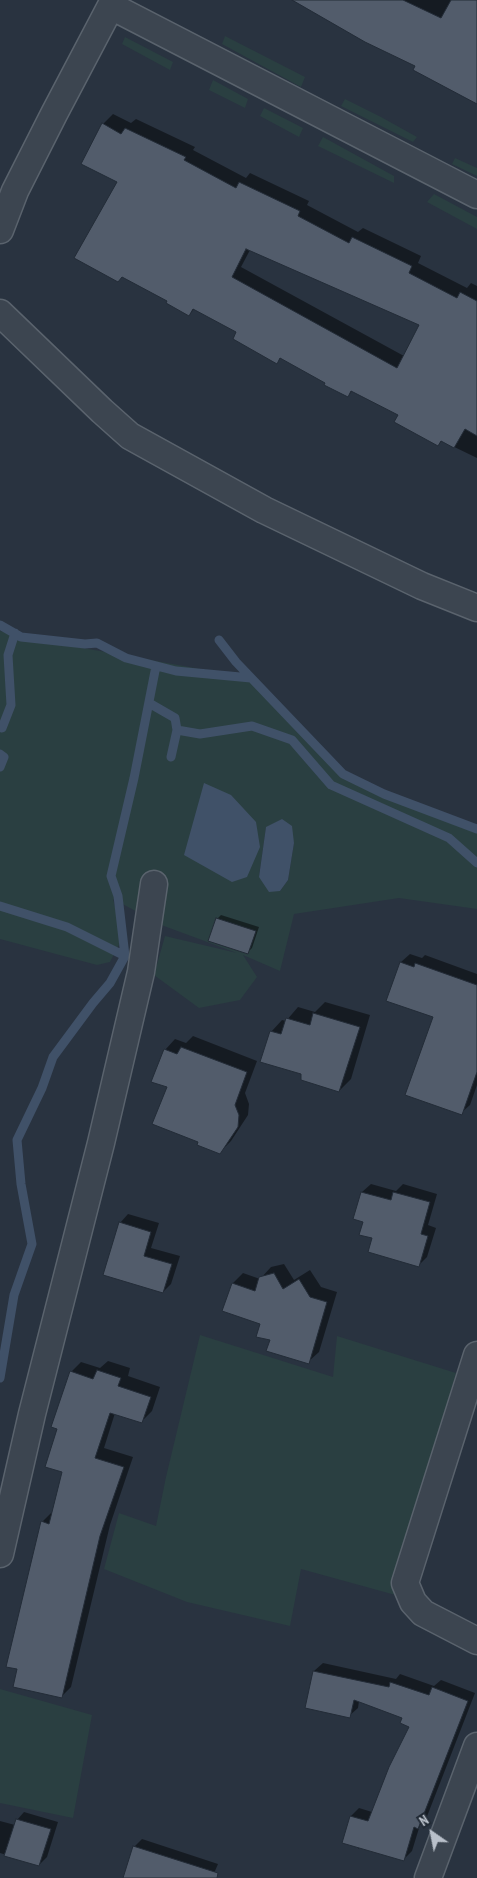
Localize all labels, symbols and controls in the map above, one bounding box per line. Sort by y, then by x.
north arrow [407,1808,457,1858]
text: N [416,1811,432,1830]

